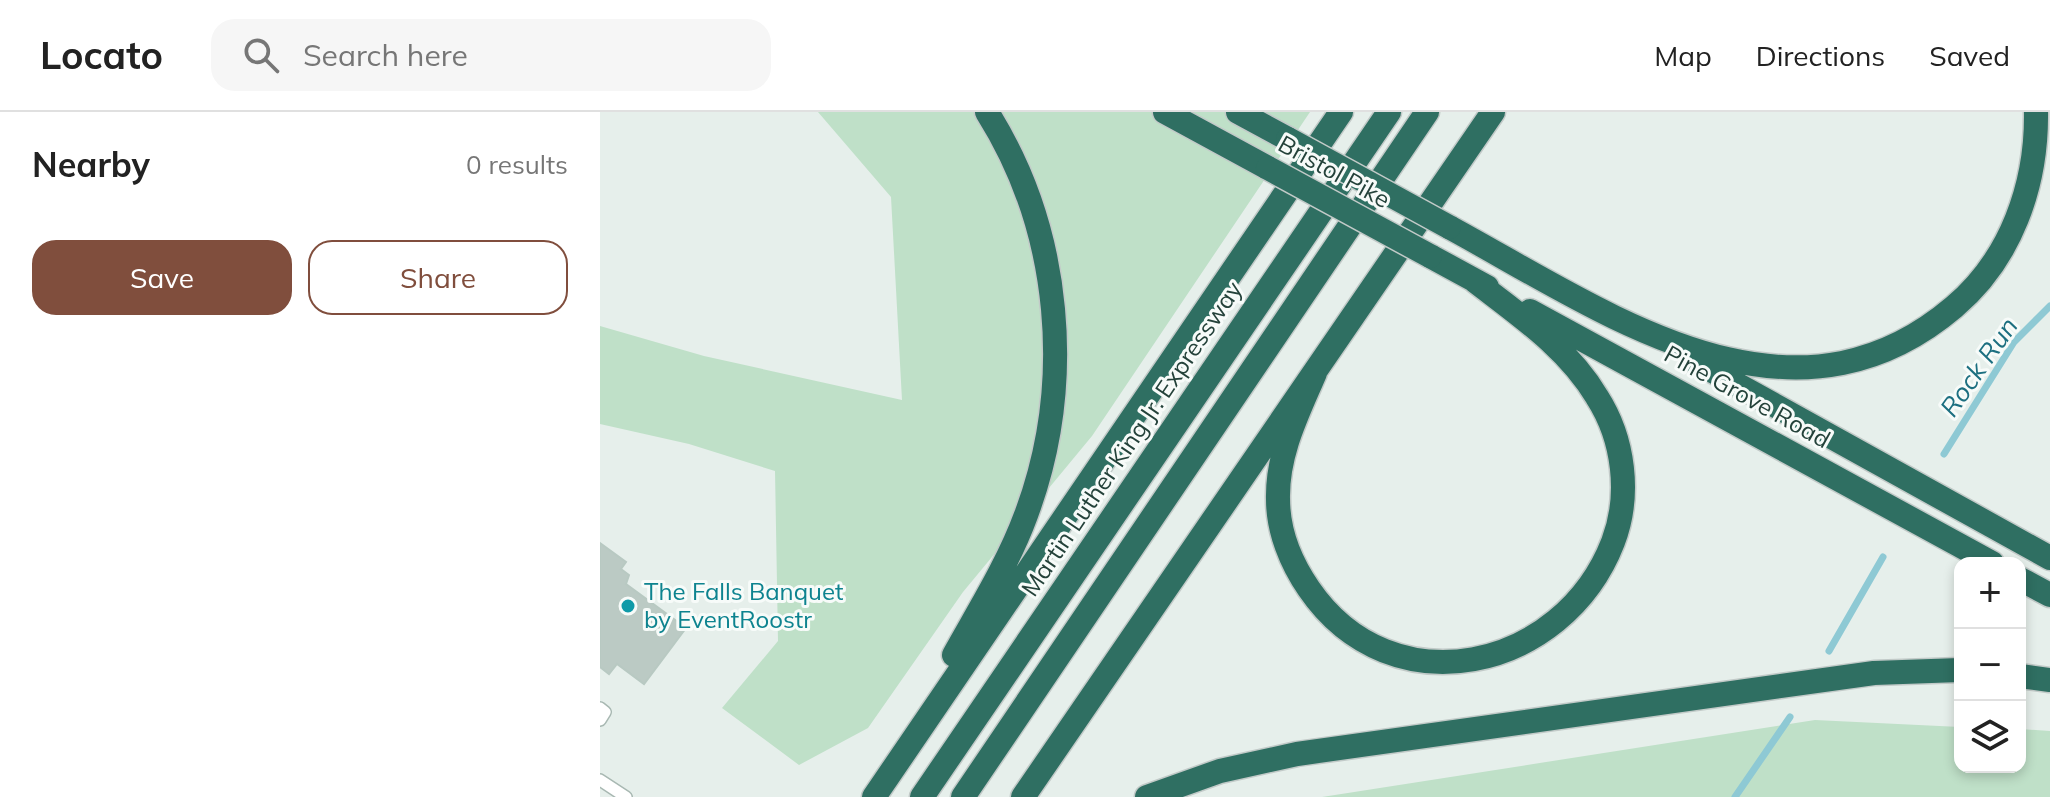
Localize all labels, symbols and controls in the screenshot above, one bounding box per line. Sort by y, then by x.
search box [211,19,771,91]
text: Locato [40,31,163,79]
icon: search [239,33,283,77]
text: Search here [303,36,468,74]
text: Map [1654,38,1712,73]
text: Directions [1756,38,1885,73]
text: Saved [1929,38,2010,73]
street label: Bristol Pike [1273,128,1396,214]
text: Nearby [32,143,150,186]
text: 0 results [466,148,568,181]
button: Save [32,240,292,315]
button: Share [308,240,568,315]
street label: Martin Luther King Jr. Expressway [1014,275,1248,602]
water label: Rock Run [1932,311,2025,423]
street label: Pine Grove Road [1659,338,1836,454]
map controls [1954,557,2026,773]
button: + [1954,557,2026,629]
place label: The Falls Banquet by EventRoostr [644,576,843,634]
marker: The Falls Banquet by EventRoostr [619,597,637,615]
button: − [1954,629,2026,701]
button: layers [1954,701,2026,773]

